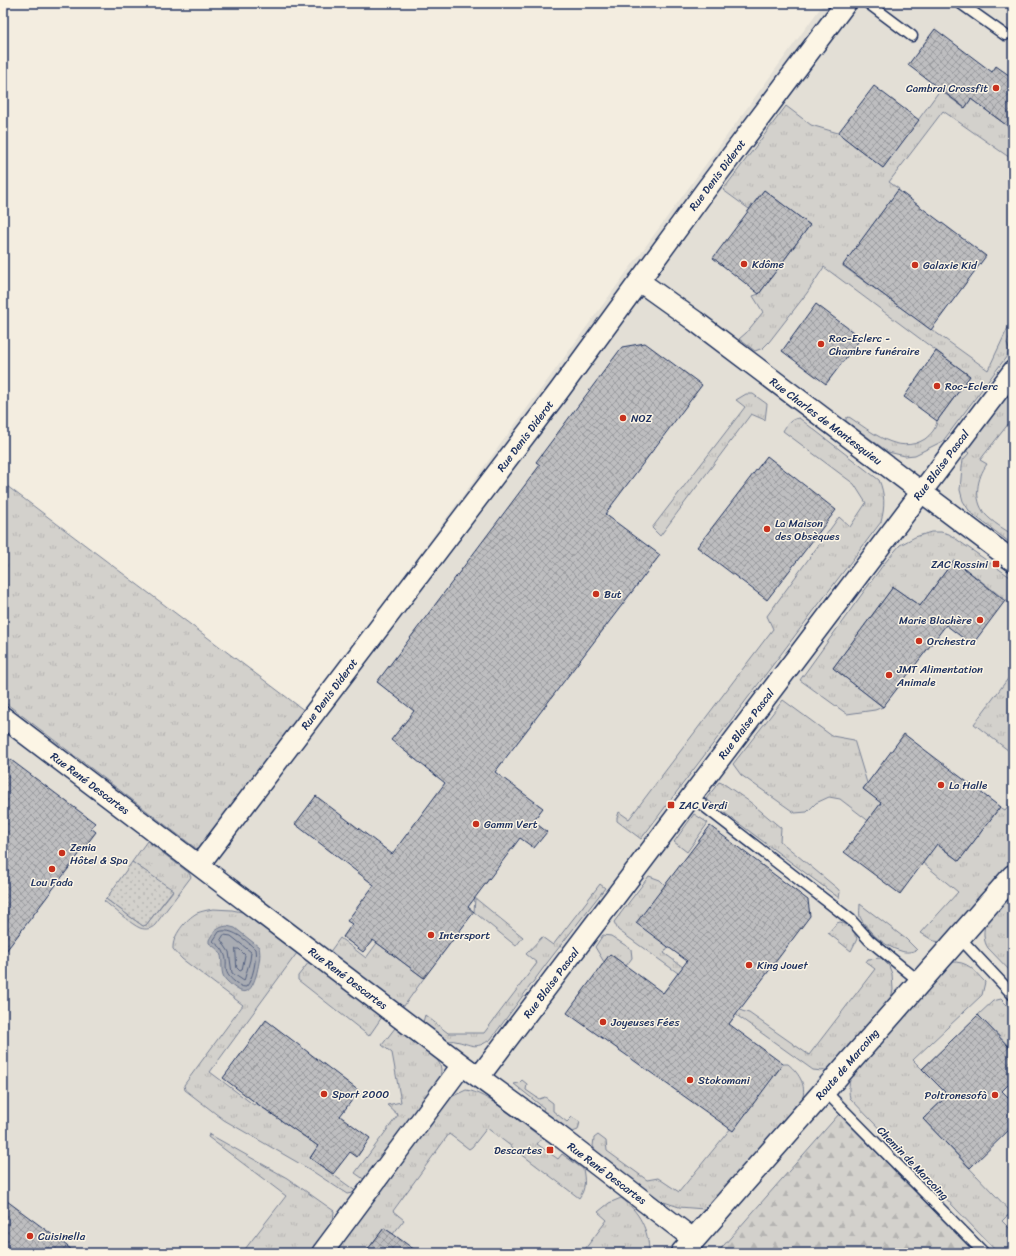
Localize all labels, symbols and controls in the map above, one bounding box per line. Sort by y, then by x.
place label: Cambrai Crossfit [906,79,988,98]
marker: Cambrai Crossfit [991,83,1001,93]
street label: Rue Denis Diderot [684,135,751,215]
place label: Kdôme [752,255,785,274]
place label: Galaxie Kid [923,256,978,275]
marker: Kdôme [739,259,749,269]
marker: Galaxie Kid [910,260,920,270]
place label: Roc-Eclerc - Chambre funéraire [829,329,920,361]
marker: Roc-Eclerc - Chambre funéraire [816,339,826,349]
street label: Rue Charles de Montesquieu [765,373,886,470]
place label: Roc-Eclerc [945,377,999,396]
marker: Roc-Eclerc [932,381,942,391]
street label: Rue Denis Diderot [492,396,559,476]
place label: NOZ [631,409,653,428]
marker: NOZ [618,413,628,423]
street label: Rue Blaise Pascal [908,425,975,505]
place label: La Maison des Obsèques [775,514,840,546]
marker: La Maison des Obsèques [762,524,772,534]
place label: ZAC Rossini [931,555,989,574]
marker: ZAC Rossini [991,559,1001,569]
place label: But [604,585,622,604]
marker: But [591,589,601,599]
place label: Marie Blachère [899,611,972,630]
marker: Marie Blachère [975,615,985,625]
place label: Orchestra [927,632,976,651]
marker: Orchestra [914,636,924,646]
street label: Rue Denis Diderot [296,654,363,734]
place label: JMT Alimentation Animale [896,660,983,692]
marker: JMT Alimentation Animale [884,670,894,680]
street label: Rue Blaise Pascal [713,684,780,764]
street label: Rue René Descartes [46,747,134,820]
place label: La Halle [949,776,988,795]
marker: La Halle [936,780,946,790]
place label: ZAC Verdi [679,796,728,815]
marker: ZAC Verdi [666,800,676,810]
place label: Gamm Vert [484,815,538,834]
marker: Gamm Vert [471,819,481,829]
place label: Zenia Hôtel & Spa [70,838,128,870]
marker: Zenia Hôtel & Spa [57,848,67,858]
marker: Lou Fada [47,864,57,874]
place label: Lou Fada [31,873,74,892]
place label: Intersport [438,926,490,945]
marker: Intersport [426,930,436,940]
street label: Rue René Descartes [304,942,392,1015]
street label: Rue Blaise Pascal [518,943,585,1023]
place label: King Jouet [757,956,808,975]
marker: King Jouet [744,960,754,970]
place label: Joyeuses Fées [610,1013,680,1032]
marker: Joyeuses Fées [598,1017,608,1027]
street label: Route de Marcoing [811,1024,884,1104]
place label: Stokomani [698,1071,751,1090]
marker: Stokomani [685,1075,695,1085]
place label: Sport 2000 [332,1085,389,1104]
place label: Poltronesofà [925,1086,987,1105]
marker: Sport 2000 [319,1089,329,1099]
marker: Poltronesofà [990,1090,1000,1100]
street label: Chemin de Marcoing [872,1122,954,1205]
street label: Rue René Descartes [563,1137,651,1210]
place label: Descartes [494,1141,543,1160]
marker: Descartes [545,1145,555,1155]
place label: Cuisinella [38,1227,86,1246]
marker: Cuisinella [25,1231,35,1241]

